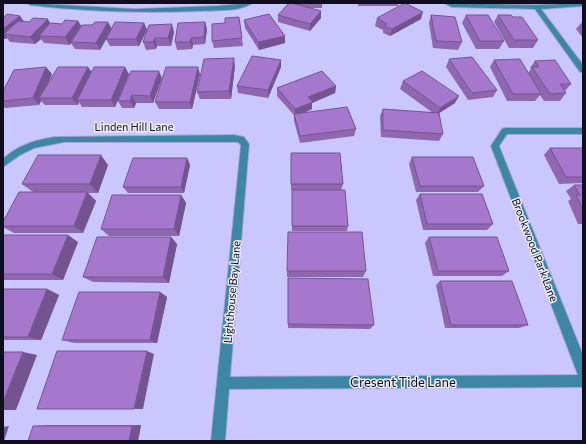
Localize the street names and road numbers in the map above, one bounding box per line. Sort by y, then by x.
street label: Linden Hill Lane [95,120,174,133]
street label: Brookwood Park Lane [510,196,561,304]
street label: Lighthouse Bay Lane [221,240,242,344]
street label: Cresent Tide Lane [350,374,456,390]

